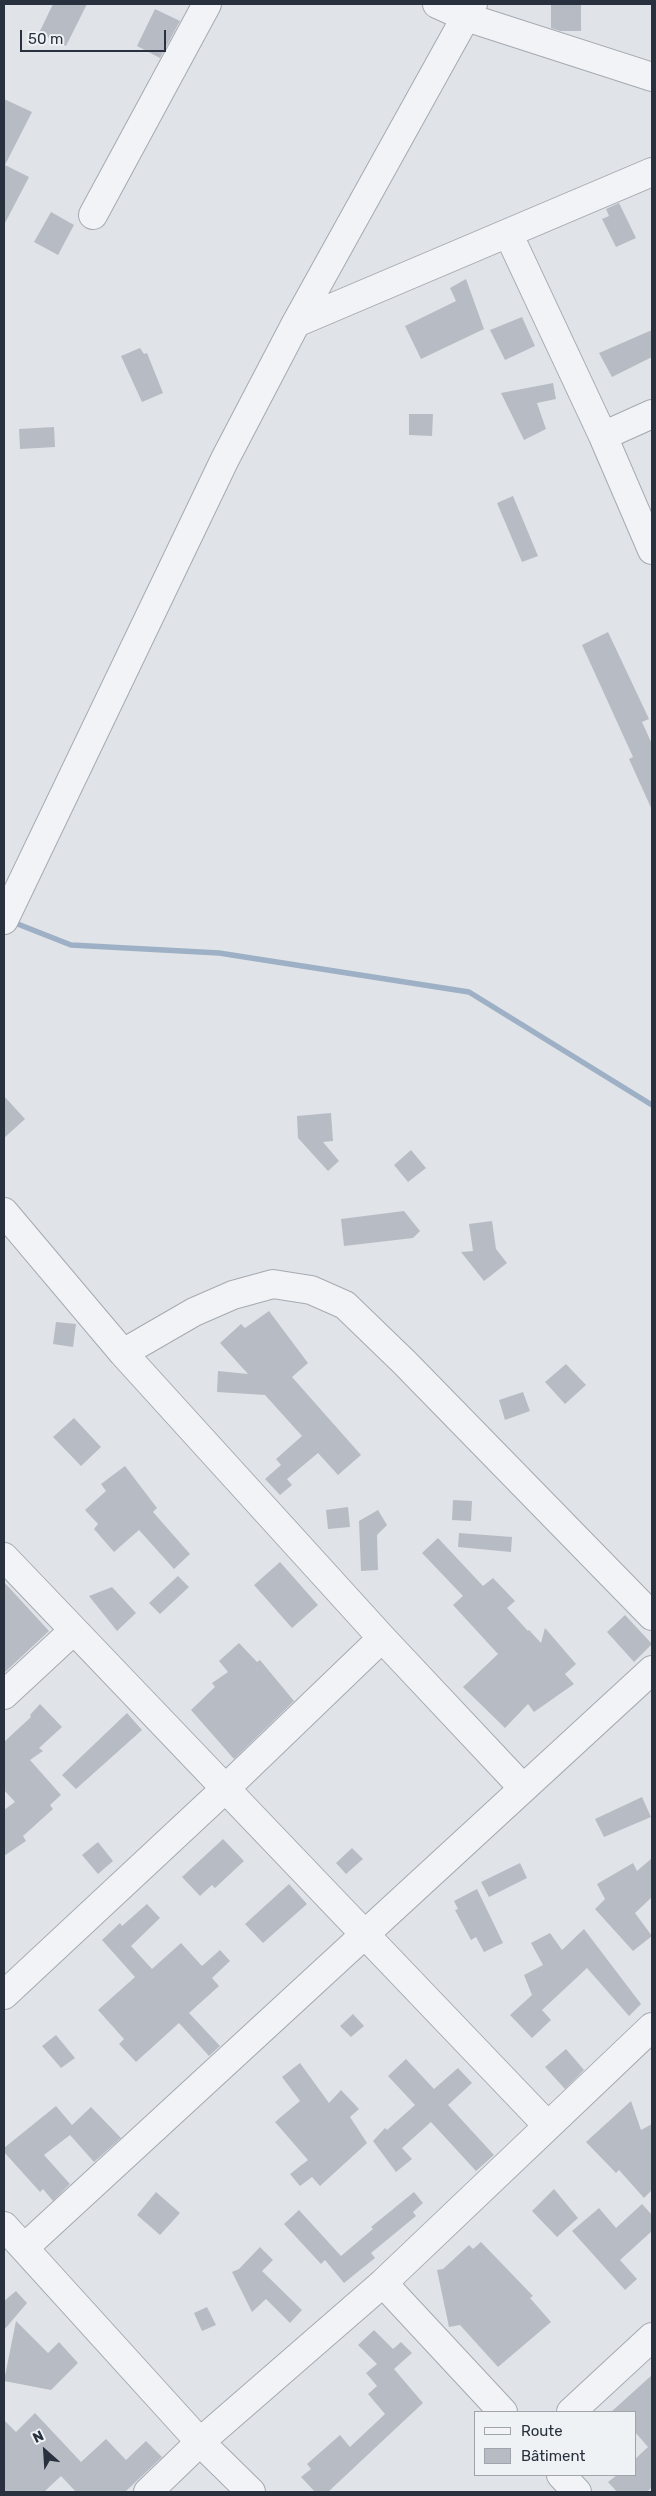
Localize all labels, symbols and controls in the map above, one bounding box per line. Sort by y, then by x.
scale bar [22,20,169,52]
text: 50 m [28,30,63,48]
legend [473,2411,636,2476]
text: Route [521,2422,563,2440]
north arrow [20,2426,70,2476]
text: N [30,2427,46,2447]
text: Bâtiment [521,2447,585,2465]

